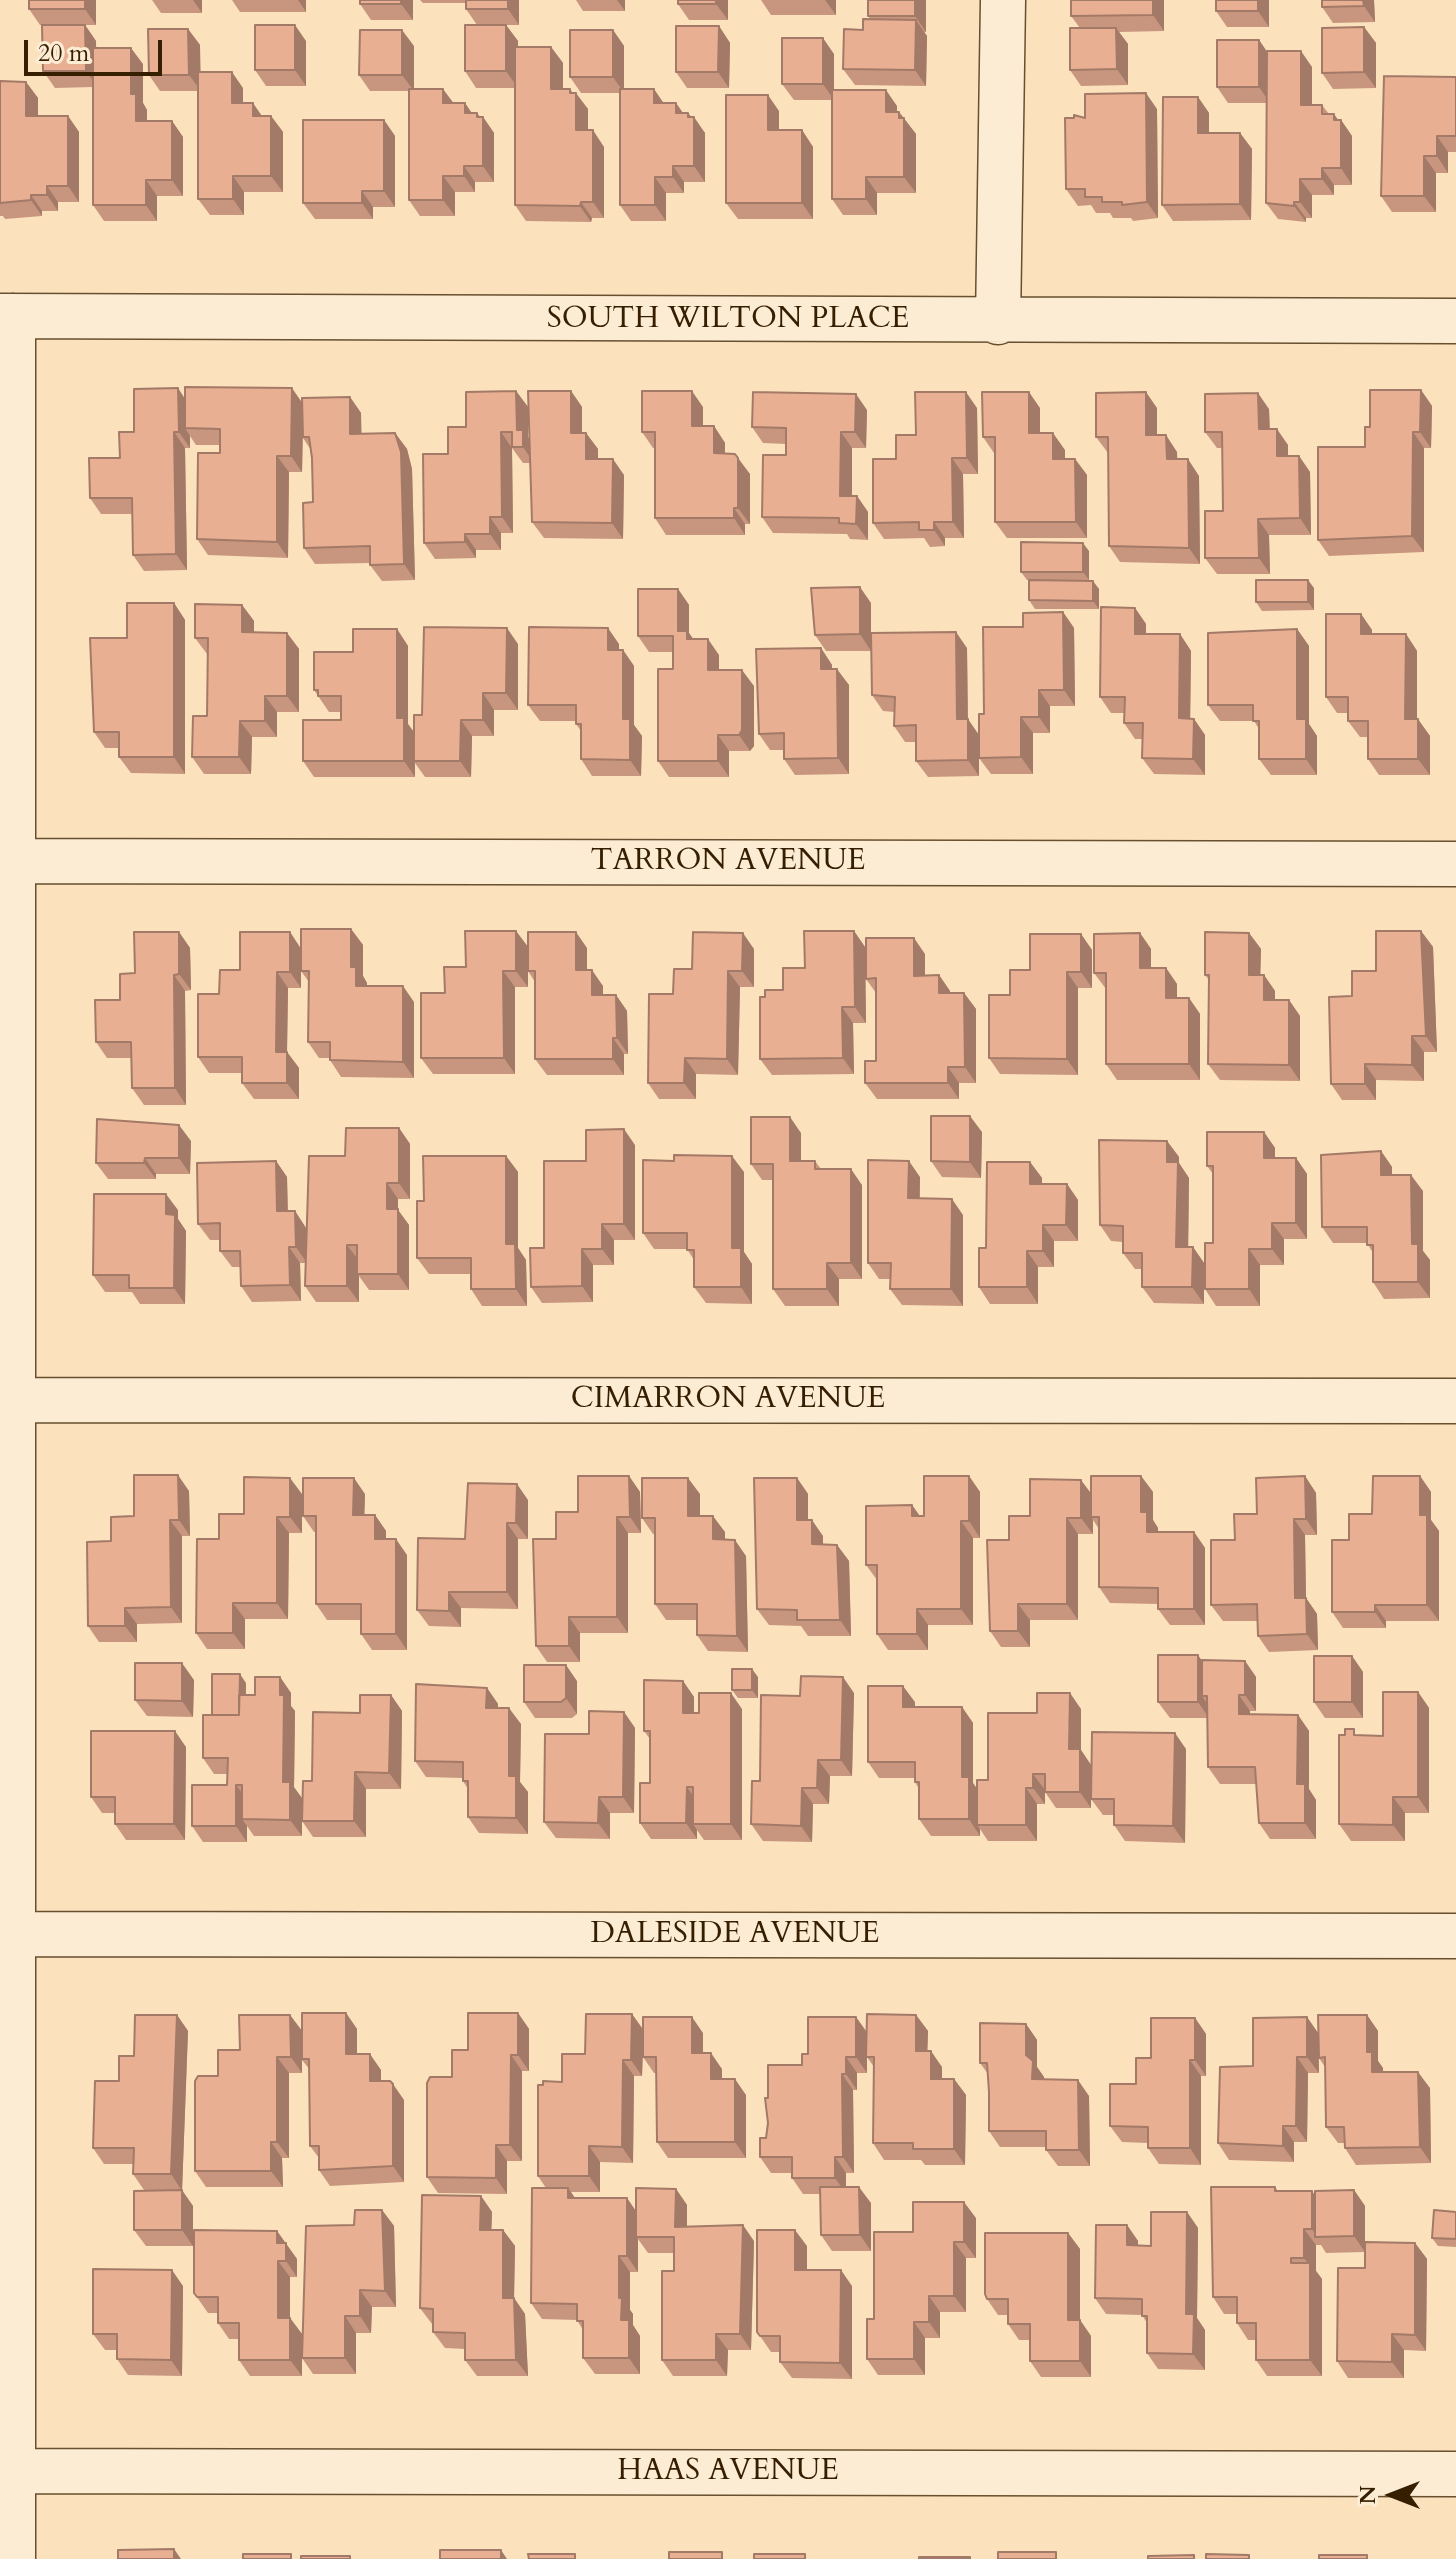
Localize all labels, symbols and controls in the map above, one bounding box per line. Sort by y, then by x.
scale bar [28,24,166,74]
text: 20 m [38,37,89,70]
street label: SOUTH WILTON PLACE [547,302,909,338]
street label: TARRON AVENUE [591,844,865,880]
street label: CIMARRON AVENUE [571,1382,885,1418]
street label: DALESIDE AVENUE [590,1917,880,1953]
street label: HAAS AVENUE [617,2454,839,2490]
north arrow [1352,2455,1432,2535]
text: N [1353,2485,1383,2505]

